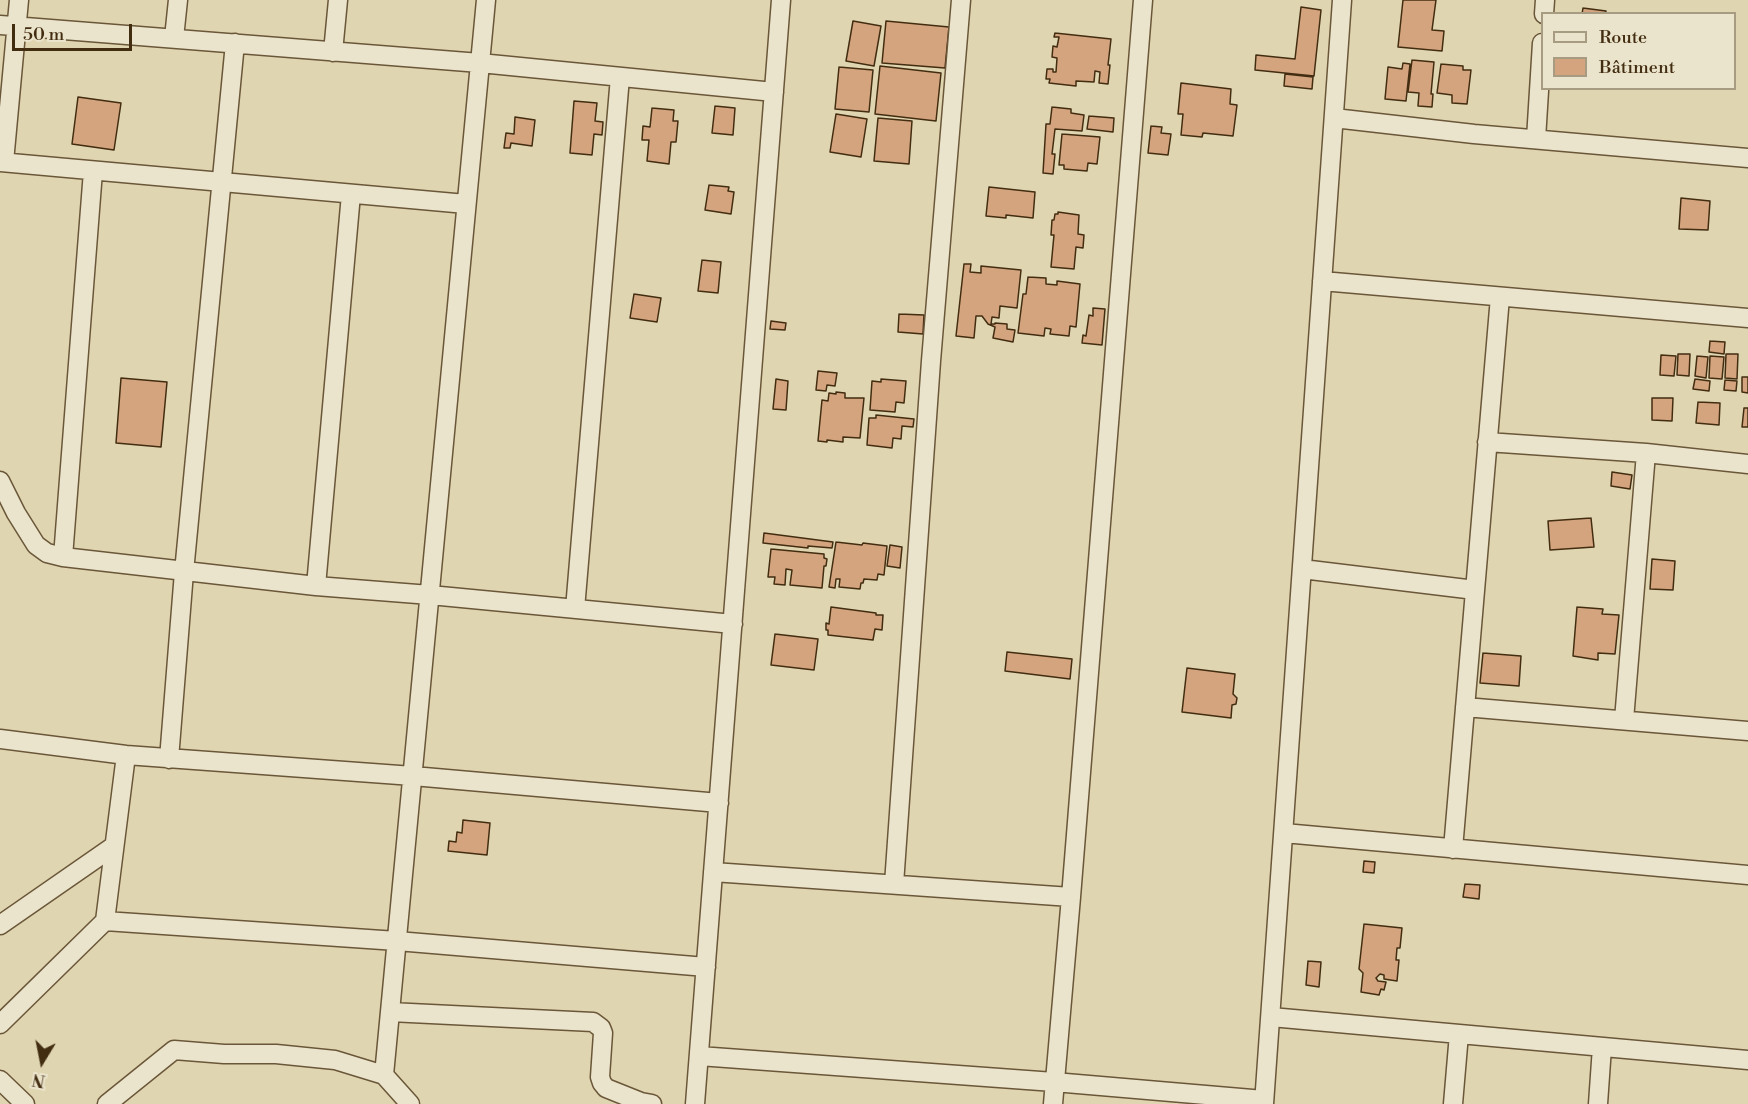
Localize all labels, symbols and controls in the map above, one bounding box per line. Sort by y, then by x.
scale bar [15,12,135,50]
legend [1541,12,1736,90]
text: 50 m [23,23,64,46]
text: Route [1599,26,1647,49]
text: Bâtiment [1599,56,1675,79]
north arrow [12,1032,72,1092]
text: N [31,1069,47,1091]

